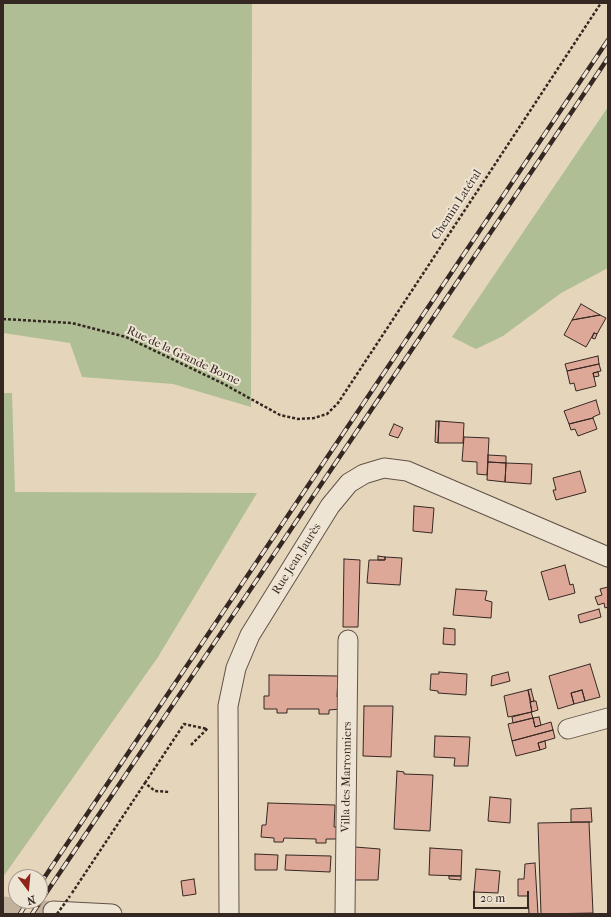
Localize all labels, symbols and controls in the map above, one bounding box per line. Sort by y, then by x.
street label: Chemin Latéral [429,167,485,243]
street label: Rue de la Grande Borne [124,323,242,389]
street label: Rue Jean Jaurès [269,521,325,597]
street label: Villa des Marronniers [339,721,355,833]
north arrow [8,869,48,909]
scale bar [475,883,531,909]
text: 20 m [480,891,505,905]
text: N [25,893,37,907]

